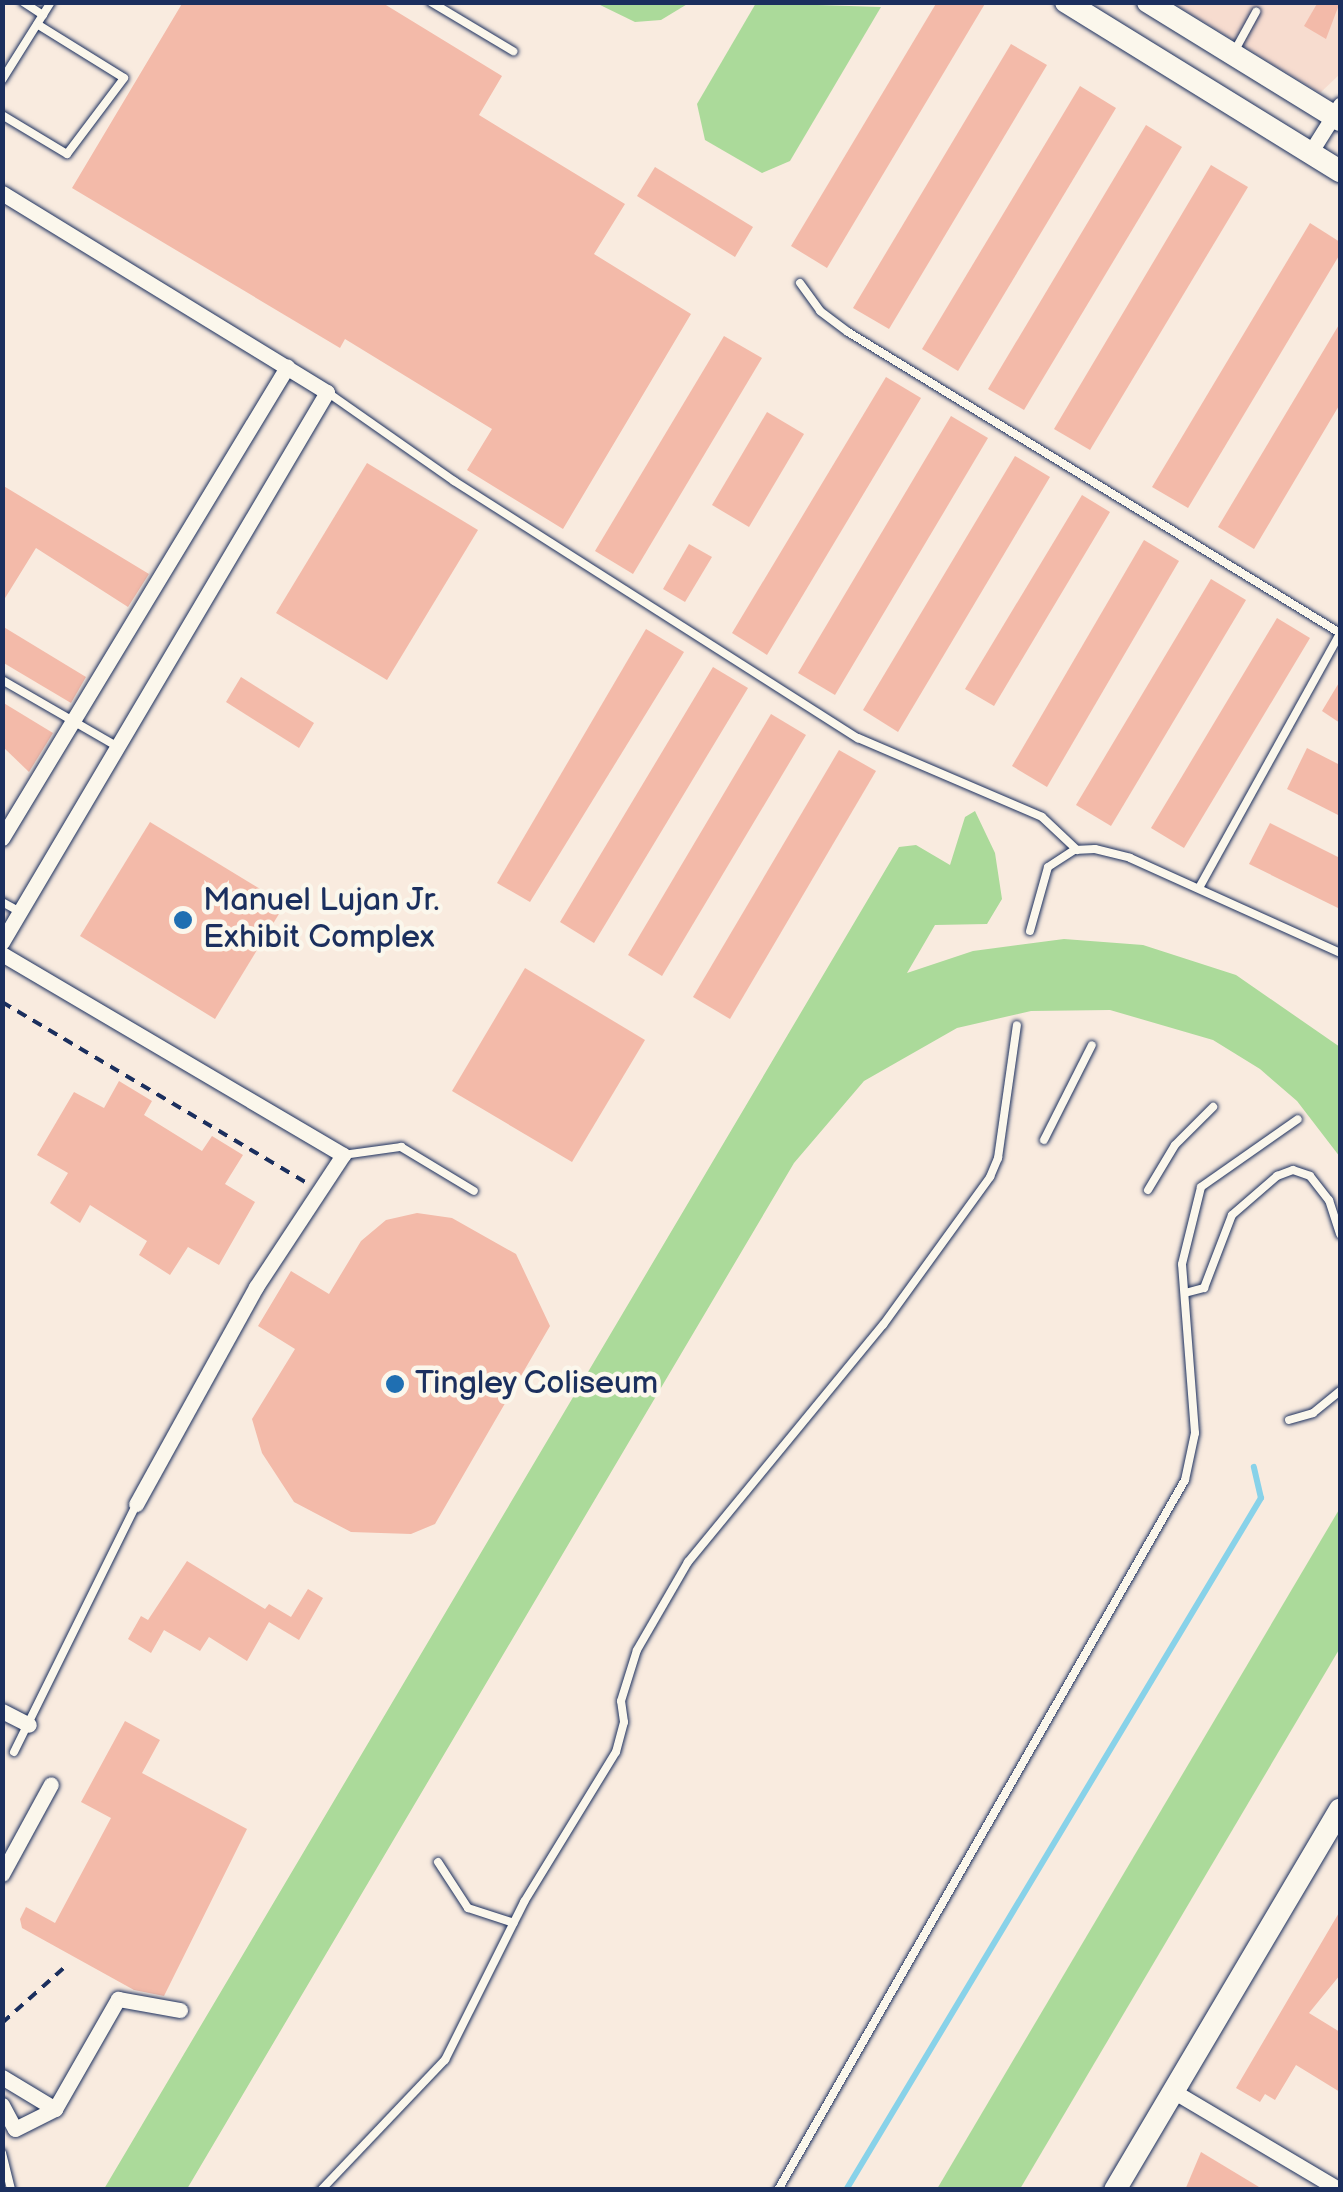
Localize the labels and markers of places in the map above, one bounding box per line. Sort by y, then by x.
place label: Manuel Lujan Jr. Exhibit Complex [203,883,441,958]
marker: Manuel Lujan Jr. Exhibit Complex [172,909,194,931]
place label: Tingley Coliseum [415,1365,660,1403]
marker: Tingley Coliseum [384,1373,406,1395]

